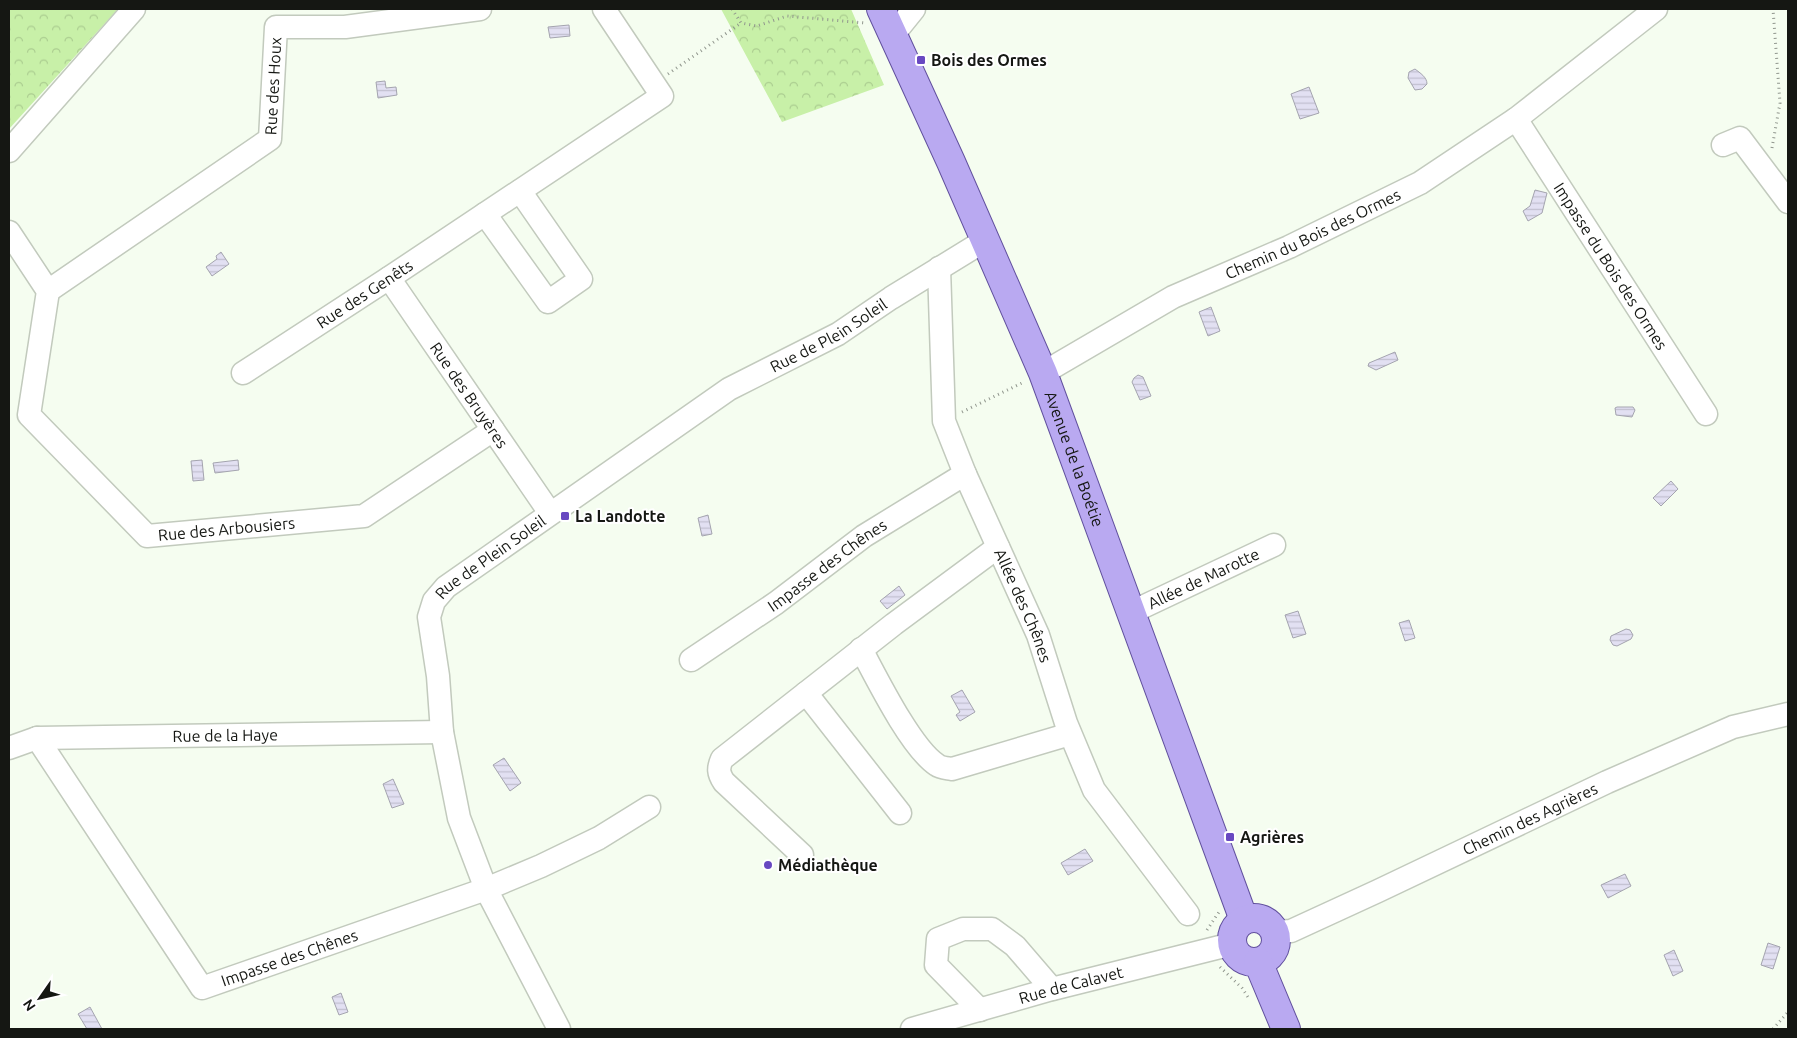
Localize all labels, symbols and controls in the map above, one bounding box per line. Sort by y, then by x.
street label: Rue des Houx [261,37,284,136]
place label: Bois des Ormes [931,51,1047,69]
marker: Bois des Ormes [915,54,927,66]
street label: Impasse du Bois des Ormes [1550,179,1671,353]
street label: Chemin du Bois des Ormes [1222,185,1403,282]
street label: Rue des Genêts [313,256,416,332]
street label: Rue de Plein Soleil [767,295,890,376]
street label: Rue des Bruyères [427,339,512,452]
street label: Avenue de la Boétie [1041,389,1108,529]
place label: La Landotte [575,507,665,525]
marker: La Landotte [559,510,571,522]
street label: Rue de Plein Soleil [431,511,549,602]
street label: Rue des Arbousiers [157,513,296,544]
street label: Impasse des Chênes [764,515,890,615]
street label: Allée de Marotte [1145,544,1262,612]
street label: Allée des Chênes [991,546,1055,664]
street label: Rue de la Haye [172,725,278,745]
street label: Chemin des Agrières [1459,779,1600,859]
place label: Agrières [1240,828,1304,846]
marker: Agrières [1224,831,1236,843]
place label: Médiathèque [778,856,878,874]
marker: Médiathèque [762,859,774,871]
street label: Impasse des Chênes [219,925,360,990]
street label: Rue de Calavet [1017,962,1126,1007]
north arrow [15,973,65,1023]
text: N [20,996,39,1014]

